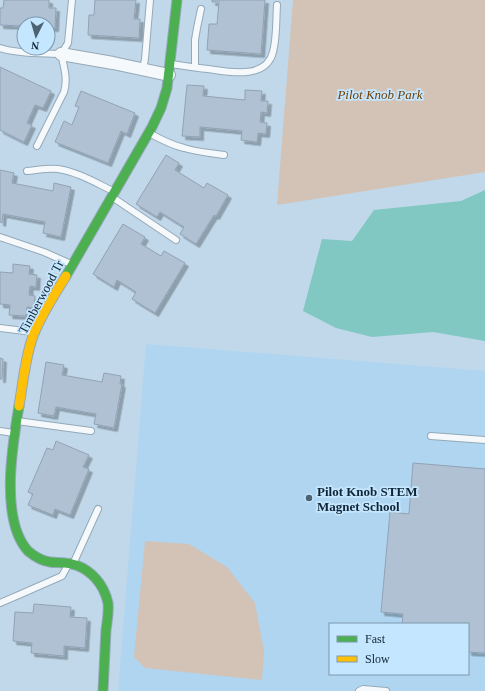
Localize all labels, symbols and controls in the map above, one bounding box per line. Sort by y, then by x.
north arrow [16,16,56,56]
text: N [31,40,40,52]
park label: Pilot Knob Park [336,87,423,102]
street label: Timberwood Tr [15,257,67,337]
place label: Pilot Knob STEM Magnet School [317,484,417,514]
marker: Pilot Knob STEM Magnet School [304,493,314,503]
legend [329,623,469,675]
text: Fast [365,632,386,646]
text: Slow [365,652,390,666]

